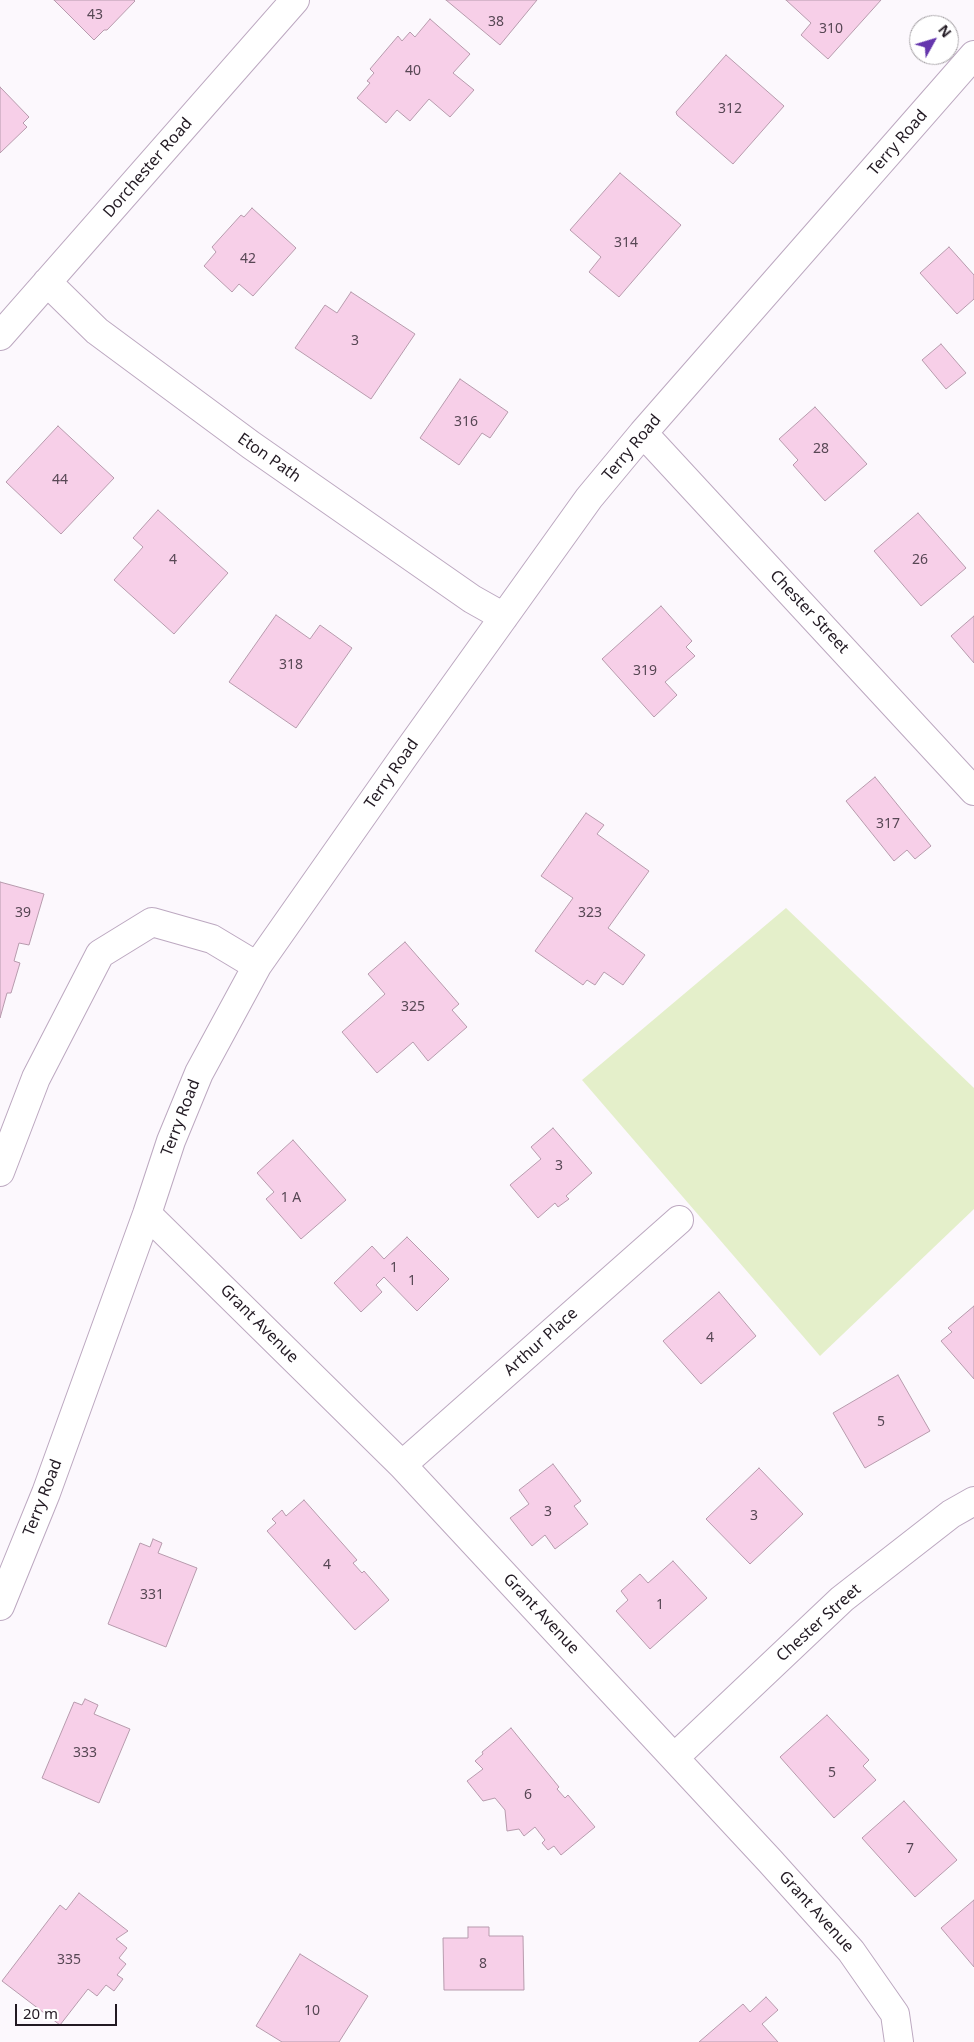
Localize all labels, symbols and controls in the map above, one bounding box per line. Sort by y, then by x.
house number: 43 [87,7,103,23]
house number: 38 [488,14,504,30]
north arrow [909,15,959,65]
text: N [934,20,956,41]
house number: 310 [819,21,843,37]
house number: 40 [405,63,421,79]
house number: 312 [718,101,742,117]
street label: Terry Road [864,106,932,180]
street label: Dorchester Road [99,114,197,222]
house number: 314 [614,235,638,251]
house number: 42 [240,251,256,267]
house number: 3 [351,333,359,349]
street label: Terry Road [599,411,665,485]
house number: 316 [454,414,478,430]
street label: Eton Path [234,429,304,487]
house number: 28 [813,441,829,457]
house number: 44 [52,472,68,488]
house number: 4 [169,552,177,568]
house number: 26 [912,552,928,568]
street label: Chester Street [766,566,852,658]
house number: 318 [279,657,303,673]
house number: 319 [633,663,657,679]
street label: Terry Road [361,735,423,813]
house number: 317 [876,816,900,832]
house number: 39 [15,905,31,921]
house number: 323 [578,905,602,921]
house number: 325 [401,999,425,1015]
street label: Terry Road [158,1077,204,1159]
house number: 3 [555,1158,563,1174]
house number: 1 A [281,1190,301,1206]
house number: 1 [390,1260,398,1276]
house number: 1 [408,1273,416,1289]
street label: Grant Avenue [216,1281,302,1367]
street label: Arthur Place [500,1304,582,1380]
house number: 4 [706,1330,714,1346]
house number: 5 [877,1414,885,1430]
street label: Terry Road [20,1457,66,1539]
house number: 3 [544,1504,552,1520]
house number: 3 [750,1508,758,1524]
house number: 4 [323,1557,331,1573]
street label: Grant Avenue [499,1570,583,1658]
street label: Chester Street [773,1580,865,1666]
house number: 331 [140,1587,164,1603]
house number: 1 [656,1597,664,1613]
house number: 333 [73,1745,97,1761]
house number: 5 [828,1765,836,1781]
house number: 6 [524,1787,532,1803]
house number: 7 [906,1841,914,1857]
street label: Grant Avenue [774,1867,858,1957]
house number: 335 [57,1952,81,1968]
house number: 8 [479,1956,487,1972]
scale bar [18,1994,120,2026]
text: 20 m [23,2003,58,2023]
house number: 10 [304,2003,320,2019]

